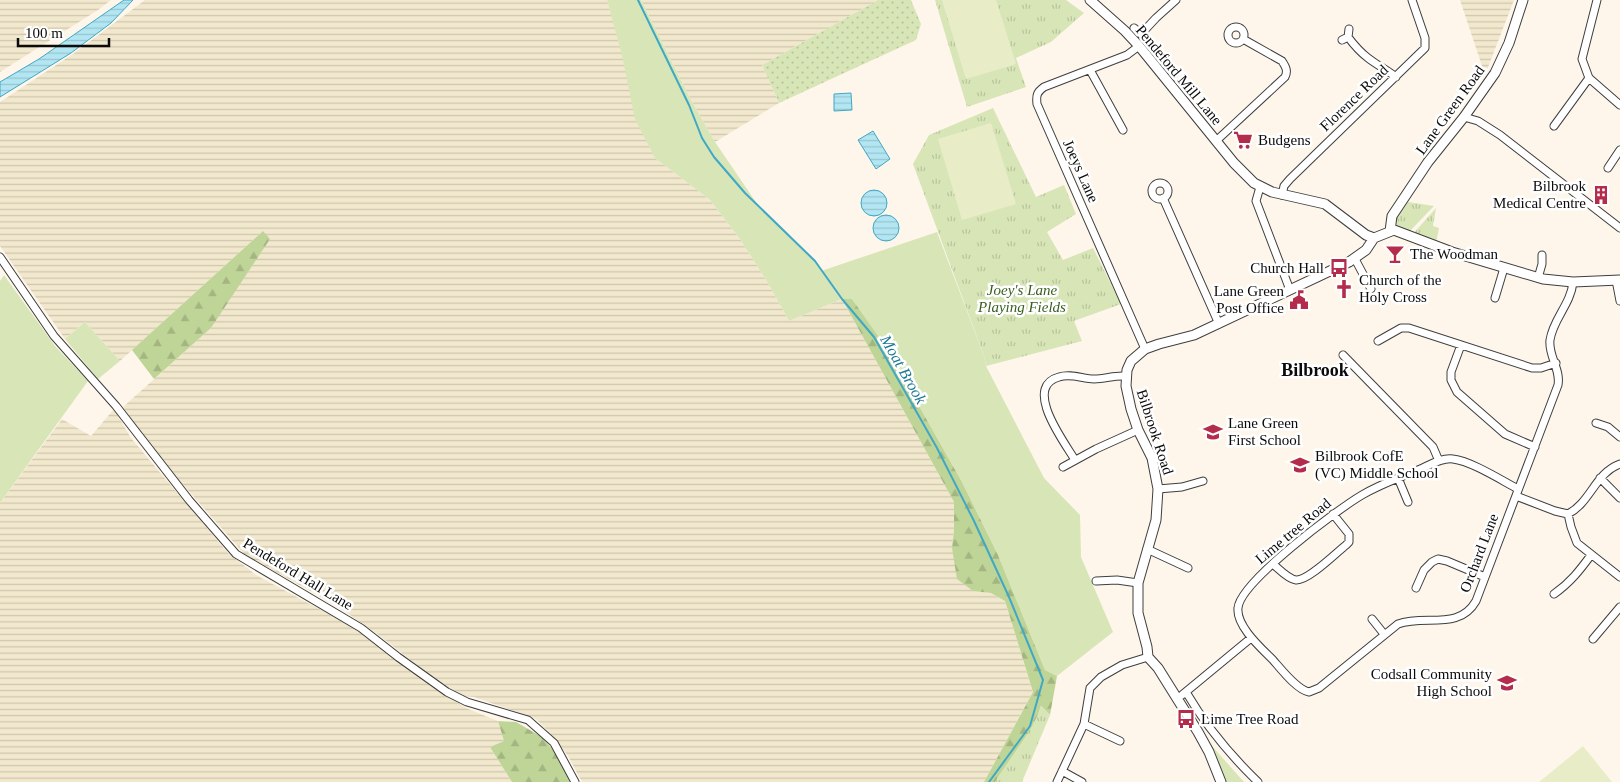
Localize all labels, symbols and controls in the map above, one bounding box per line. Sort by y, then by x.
scale bar [18,15,109,47]
street label: Pendeford Mill Lane [1133,22,1226,128]
text: 100 m [25,25,63,41]
street label: Florence Road [1317,61,1392,134]
street label: Lane Green Road [1412,62,1488,157]
supermarket icon: Budgens [1232,129,1254,151]
place label: Budgens [1258,132,1311,148]
street label: Joeys Lane [1060,137,1102,205]
place label: Bilbrook Medical Centre [1493,178,1586,211]
building icon: Bilbrook Medical Centre [1590,184,1612,206]
bar icon: The Woodman [1384,243,1406,265]
place label: The Woodman [1410,246,1499,262]
bus stop icon: Church Hall [1328,257,1350,279]
place label: Church Hall [1250,260,1324,276]
place label: Church of the Holy Cross [1359,272,1442,305]
church icon: Church of the Holy Cross [1333,278,1355,300]
park label: Joey's Lane Playing Fields [977,282,1066,315]
place label: Lane Green Post Office [1214,283,1284,316]
public building icon: Lane Green Post Office [1288,289,1310,311]
water label: Moat Brook [877,331,930,407]
district label: Bilbrook [1281,360,1349,380]
street label: Bilbrook Road [1134,387,1176,477]
place label: Lane Green First School [1228,415,1301,448]
school or university icon: Lane Green First School [1202,421,1224,443]
place label: Bilbrook CofE (VC) Middle School [1315,448,1438,482]
school or university icon: Bilbrook CofE (VC) Middle School [1289,454,1311,476]
street label: Lime tree Road [1252,495,1334,567]
street label: Orchard Lane [1457,511,1501,595]
street label: Pendeford Hall Lane [240,535,356,613]
place label: Codsall Community High School [1371,666,1492,699]
school or university icon: Codsall Community High School [1496,672,1518,694]
bus stop icon: Lime Tree Road [1175,708,1197,730]
place label: Lime Tree Road [1201,711,1299,727]

